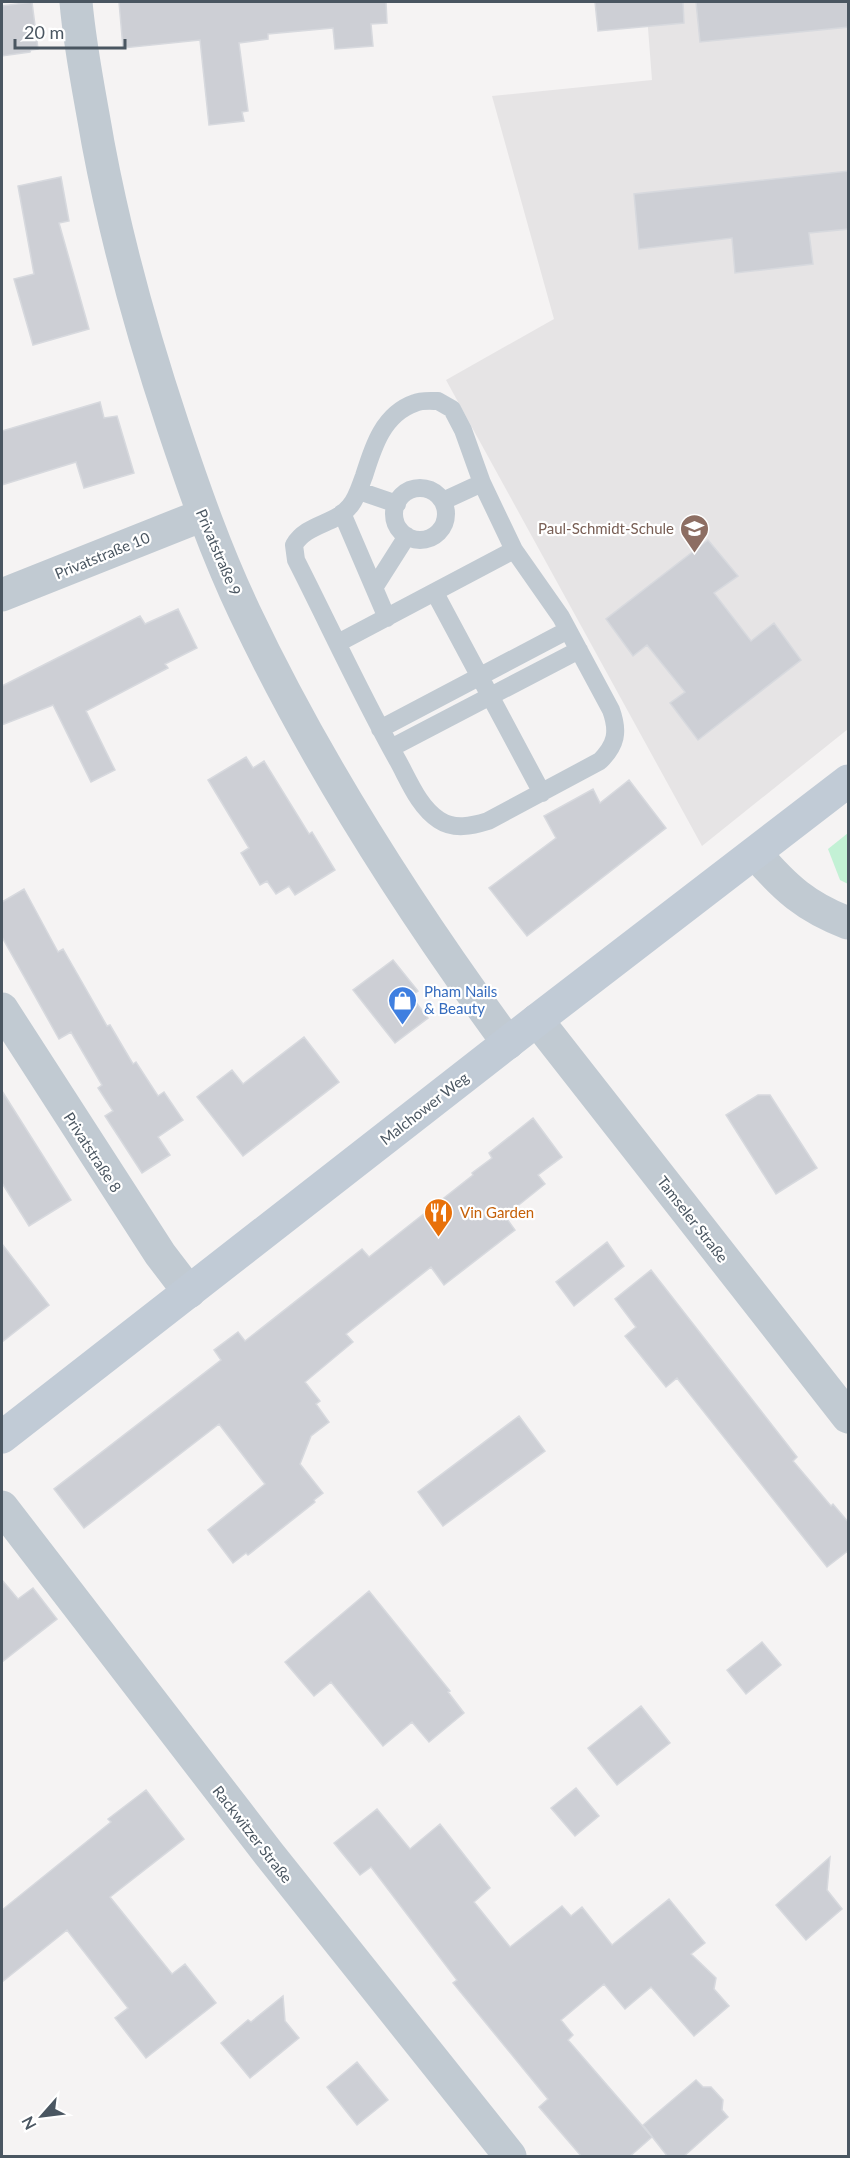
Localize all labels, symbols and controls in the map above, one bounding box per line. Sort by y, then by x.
scale bar [15,12,124,50]
text: 20 m [24,21,64,43]
street label: Privatstraße 9 [193,506,245,598]
school or university icon: Paul-Schmidt-Schule [679,512,711,554]
place label: Paul-Schmidt-Schule [538,519,674,537]
street label: Privatstraße 10 [52,528,152,582]
place label: Pham Nails & Beauty [424,982,497,1017]
shop icon: Pham Nails & Beauty [387,984,419,1026]
street label: Malchower Weg [376,1068,472,1148]
street label: Privatstraße 8 [60,1108,126,1196]
street label: Tamseler Straße [654,1172,732,1266]
restaurant icon: Vin Garden [423,1196,455,1238]
place label: Vin Garden [460,1203,534,1221]
street label: Rackwitzer Straße [209,1782,297,1886]
north arrow [12,2086,72,2146]
text: N [17,2113,40,2133]

